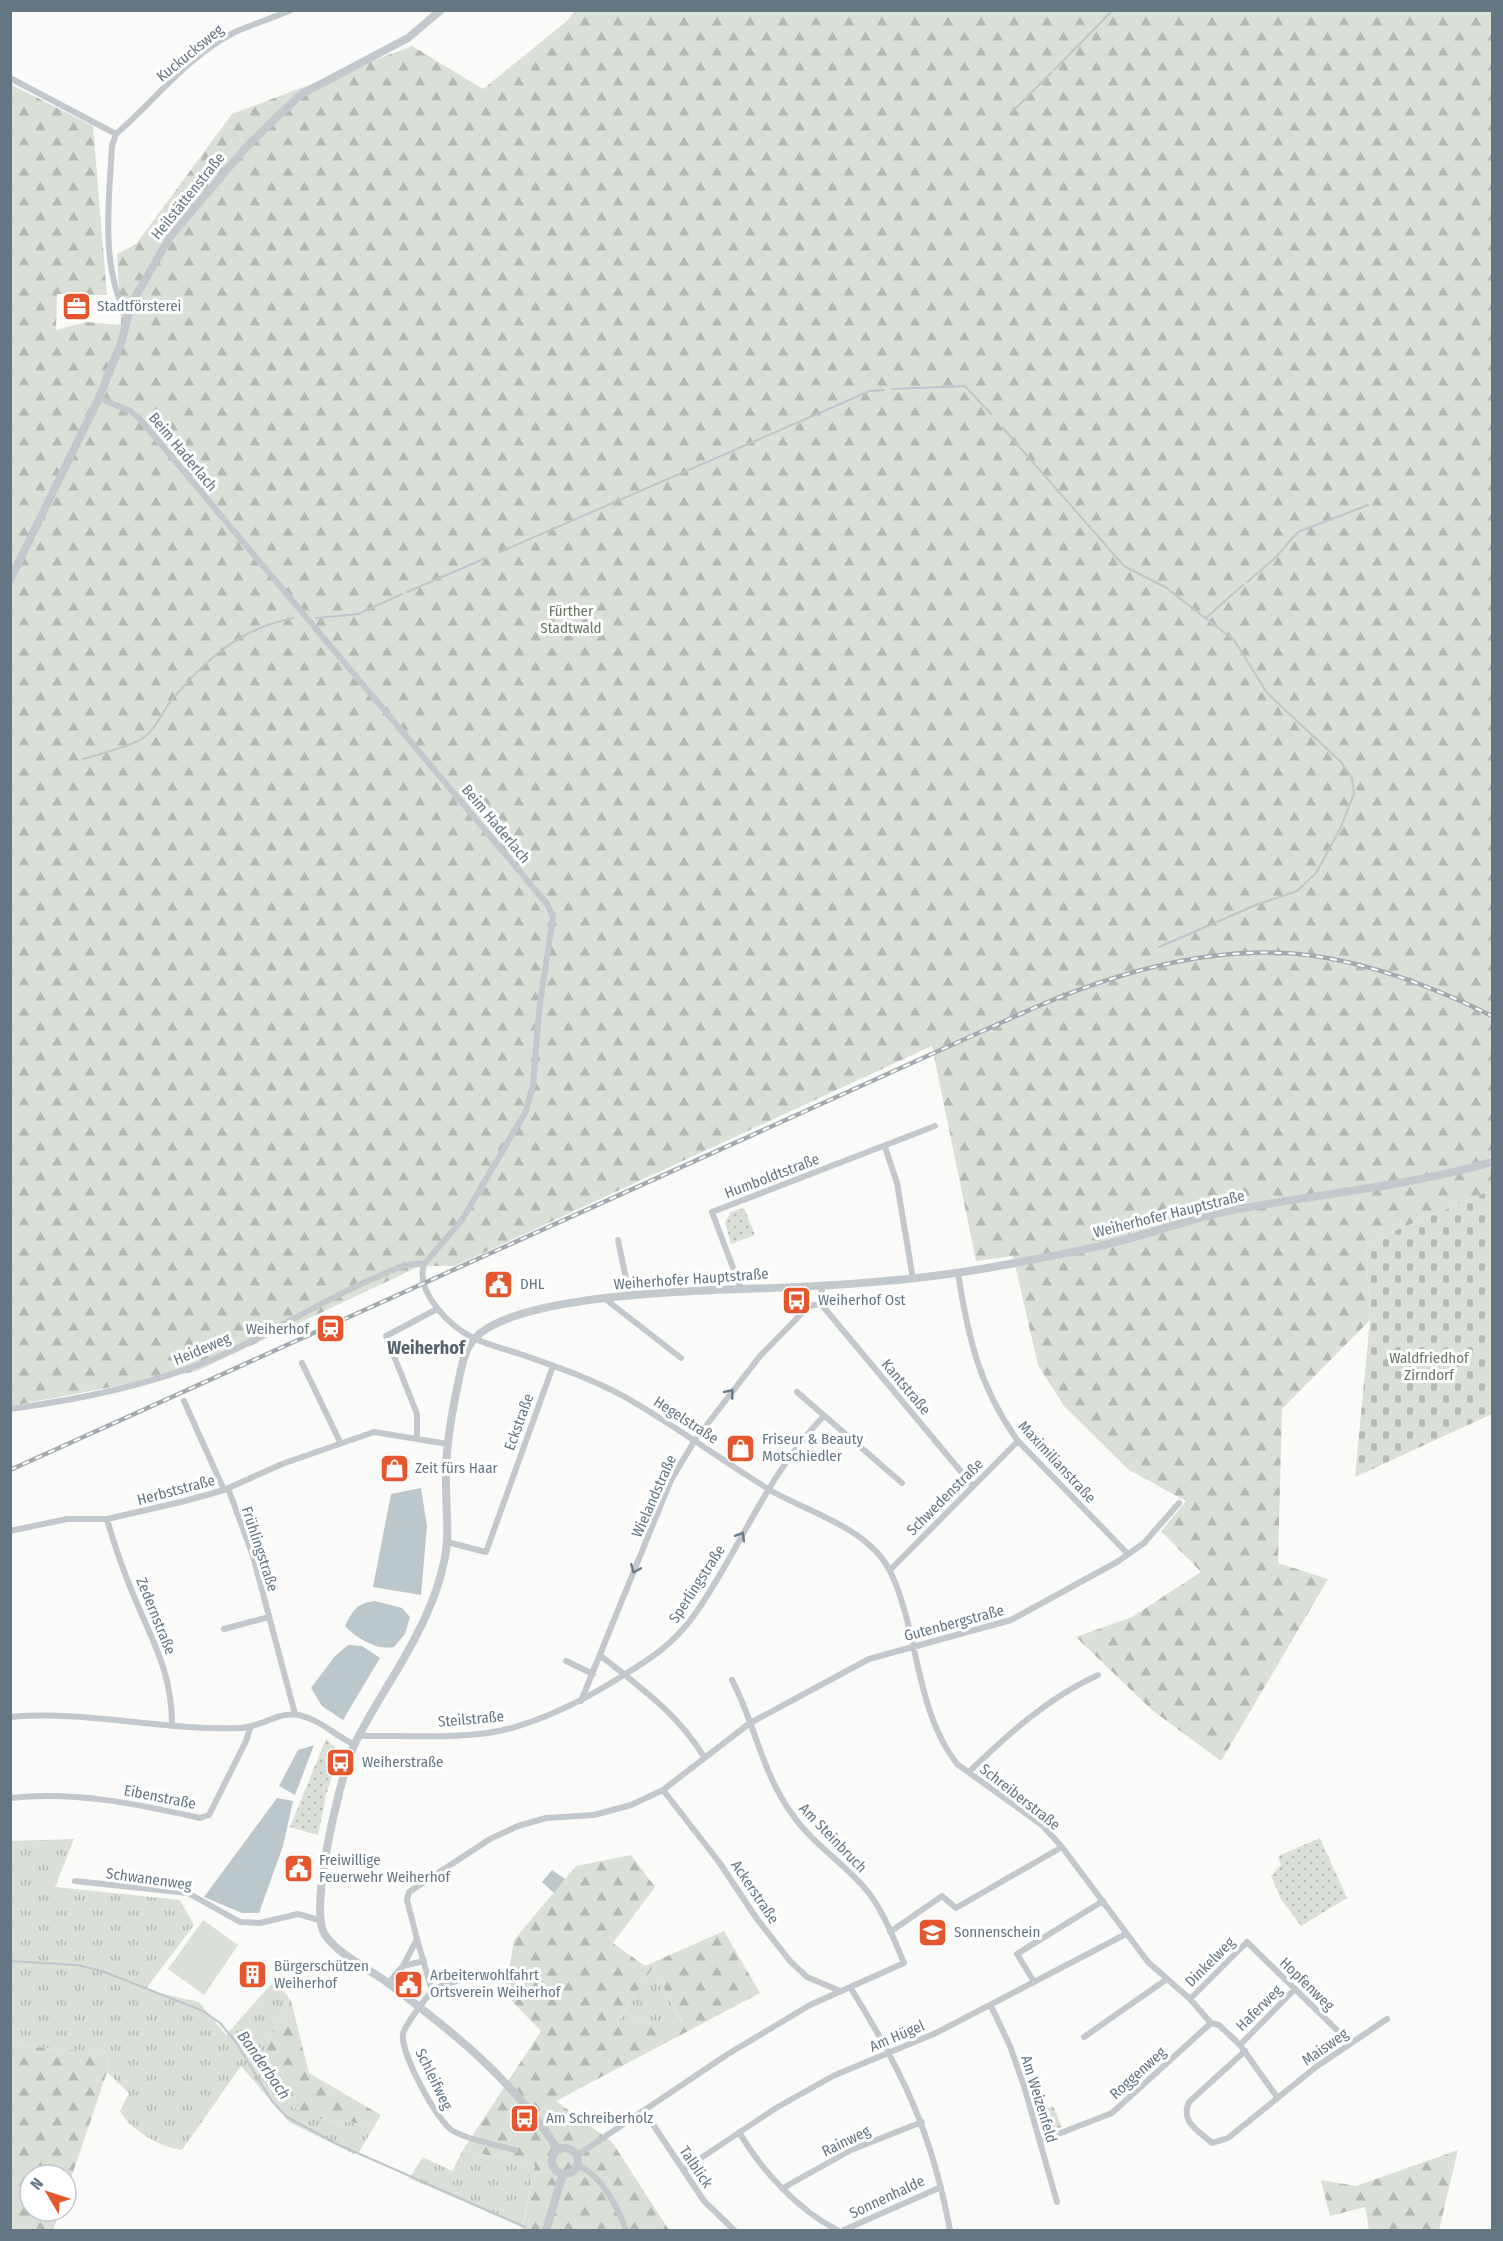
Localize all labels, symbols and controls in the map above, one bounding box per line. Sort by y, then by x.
street label: Kuckucksweg [153,21,227,85]
street label: Heilstättenstraße [147,149,229,243]
office icon: Stadtförsterei [60,290,92,322]
place label: Stadtförsterei [97,297,181,315]
street label: Beim Haderlach [145,409,221,495]
park label: Fürther Stadtwald [540,602,602,637]
street label: Beim Haderlach [458,781,534,867]
street label: Humboldtstraße [722,1150,822,1202]
street label: Weiherhofer Hauptstraße [1091,1186,1247,1242]
street label: Weiherhofer Hauptstraße [613,1265,769,1293]
public building icon: DHL [483,1268,515,1300]
place label: DHL [520,1275,545,1293]
bus stop icon: Weiherhof Ost [781,1284,813,1316]
place label: Weiherhof Ost [818,1291,906,1309]
station icon: Weiherhof [314,1313,346,1345]
place label: Weiherhof [246,1320,310,1338]
street label: Heideweg [171,1329,233,1369]
district label: Weiherhof [387,1337,467,1359]
park label: Waldfriedhof Zirndorf [1389,1349,1470,1384]
street label: Kantstraße [878,1356,934,1418]
one-way arrow [722,1389,733,1400]
street label: Eckstraße [500,1391,538,1453]
street label: Hegelstraße [650,1392,722,1448]
street label: Maximilianstraße [1014,1417,1100,1507]
place label: Friseur & Beauty Motschiedler [762,1430,864,1465]
shop icon: Friseur & Beauty Motschiedler [725,1432,757,1464]
shop icon: Zeit fürs Haar [378,1452,410,1484]
street label: Wielandstraße [628,1452,680,1540]
street label: Schwedenstraße [903,1455,987,1539]
place label: Zeit fürs Haar [415,1459,498,1477]
street label: Herbststraße [135,1471,217,1509]
street label: Frühlingstraße [238,1504,282,1594]
one-way arrow [734,1532,746,1542]
street label: Sperlingstraße [665,1542,729,1626]
one-way arrow [630,1563,642,1574]
street label: Zedernstraße [132,1575,180,1657]
street label: Gutenbergstraße [902,1601,1006,1645]
street label: Steilstraße [437,1707,505,1731]
bus stop icon: Weiherstraße [325,1746,357,1778]
place label: Weiherstraße [362,1753,443,1771]
street label: Schreiberstraße [976,1760,1064,1834]
street label: Eibenstraße [122,1781,198,1813]
street label: Am Steinbruch [795,1800,871,1876]
place label: Freiwillige Feuerwehr Weiherhof [319,1851,451,1886]
public building icon: Freiwillige Feuerwehr Weiherhof [282,1853,314,1885]
street label: Ackerstraße [727,1857,783,1927]
street label: Schwanenweg [105,1864,193,1894]
school or university icon: Sonnenschein [917,1916,949,1948]
place label: Sonnenschein [954,1923,1040,1941]
street label: Dinkelweg [1181,1933,1239,1991]
street label: Hopfenweg [1276,1954,1338,2014]
place label: Bürgerschützen Weiherhof [274,1957,369,1992]
building icon: Bürgerschützen Weiherhof [237,1959,269,1991]
place label: Arbeiterwohlfahrt Ortsverein Weiherhof [430,1966,562,2001]
public building icon: Arbeiterwohlfahrt Ortsverein Weiherhof [393,1968,425,2000]
street label: Haferweg [1232,1981,1286,2035]
street label: Am Hügel [867,2016,927,2056]
street label: Maisweg [1298,2025,1352,2069]
water label: Banderbach [234,2027,294,2103]
street label: Roggenweg [1106,2043,1170,2103]
street label: Schleifweg [412,2046,456,2112]
street label: Am Weizenfeld [1017,2053,1061,2145]
bus stop icon: Am Schreiberholz [509,2102,541,2134]
place label: Am Schreiberholz [546,2109,653,2127]
street label: Rainweg [819,2122,873,2160]
street label: Talblick [676,2143,716,2191]
north arrow [18,2163,78,2223]
street label: Sonnenhalde [847,2172,927,2222]
text: N [26,2174,47,2194]

